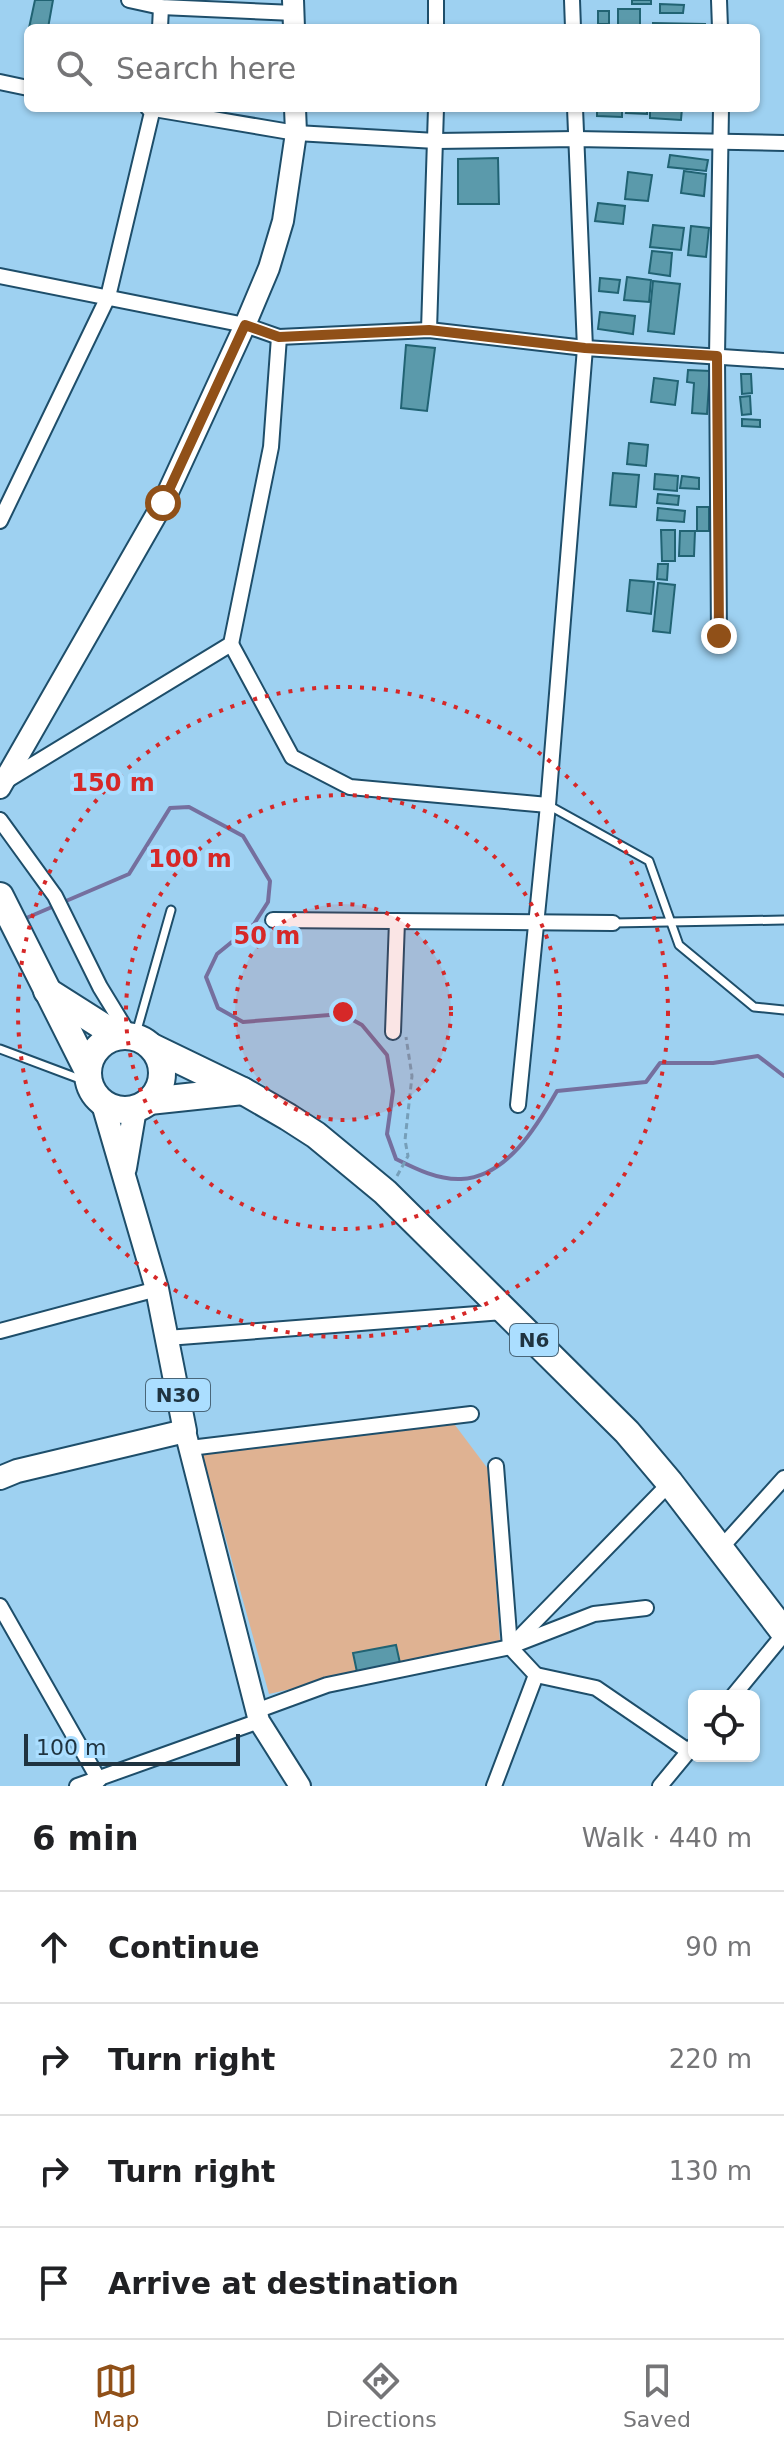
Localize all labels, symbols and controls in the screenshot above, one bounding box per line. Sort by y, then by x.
search box [24,24,760,112]
icon: search [52,46,96,90]
text: Search here [116,51,296,86]
route start [145,485,181,521]
route end [701,618,737,654]
text: 150 m [71,769,155,797]
text: 100 m [148,845,232,873]
text: 50 m [234,922,300,950]
centre of rings [329,998,357,1026]
road number: N6 [510,1324,558,1356]
road number: N30 [146,1379,210,1411]
map controls [688,1690,760,1762]
button: locate [688,1690,760,1762]
scale bar [24,1730,240,1766]
text: 100 m [36,1735,106,1760]
text: 6 min [32,1818,139,1858]
text: Walk · 440 m [582,1823,752,1853]
icon: ahead [32,1925,76,1969]
text: Continue [108,1930,260,1965]
text: 90 m [685,1932,752,1962]
icon: right [32,2037,76,2081]
text: Turn right [108,2042,275,2077]
text: 220 m [669,2044,752,2074]
icon: right [32,2149,76,2193]
text: Turn right [108,2154,275,2189]
text: 130 m [669,2156,752,2186]
icon: arrive [32,2261,76,2305]
text: Arrive at destination [108,2266,459,2301]
tab: Map [93,2359,140,2432]
tab: Directions [326,2359,437,2432]
tab: Saved [623,2359,691,2432]

